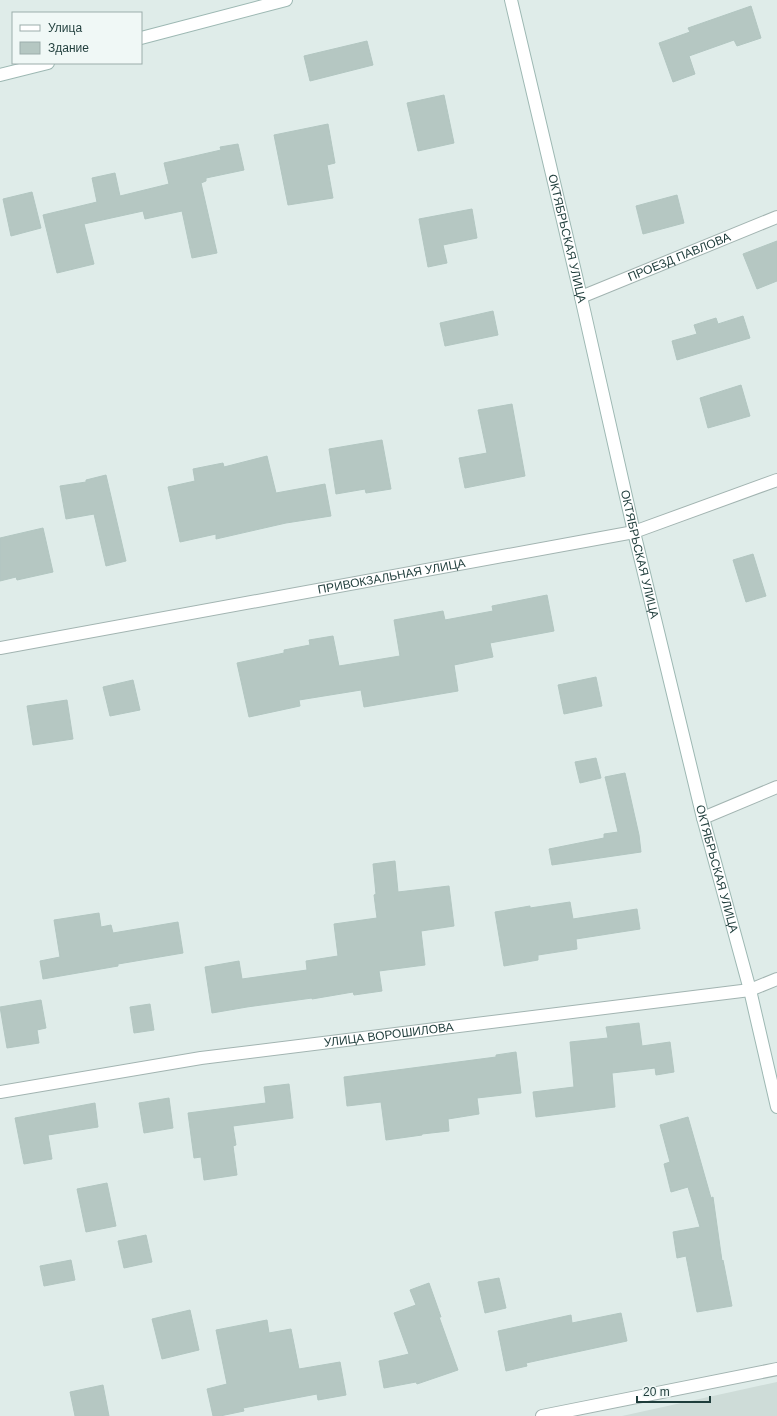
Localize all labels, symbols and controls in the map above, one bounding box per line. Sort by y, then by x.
legend [12,12,142,64]
text: Улица [48,21,82,35]
text: Здание [48,41,89,55]
street label: ОКТЯБРЬСКАЯ УЛИЦА [545,173,589,304]
street label: ПРОЕЗД ПАВЛОВА [626,230,733,284]
street label: ОКТЯБРЬСКАЯ УЛИЦА [618,488,662,620]
street label: ПРИВОКЗАЛЬНАЯ УЛИЦА [317,556,466,597]
street label: ОКТЯБРЬСКАЯ УЛИЦА [693,804,741,934]
street label: УЛИЦА ВОРОШИЛОВА [323,1020,454,1050]
scale bar [637,1378,710,1404]
text: 20 m [643,1385,670,1399]

